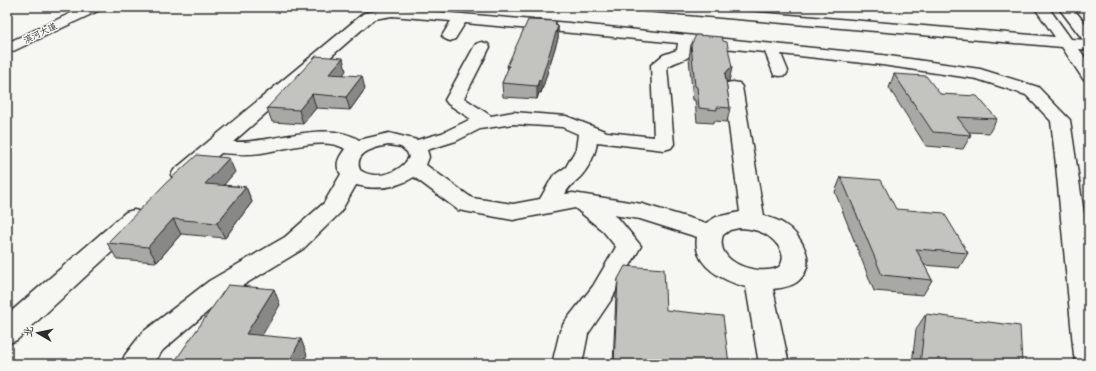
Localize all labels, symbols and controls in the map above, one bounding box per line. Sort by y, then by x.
street label: 滨河大道 [21,20,58,45]
north arrow [18,313,58,353]
text: 北 [19,325,36,338]

